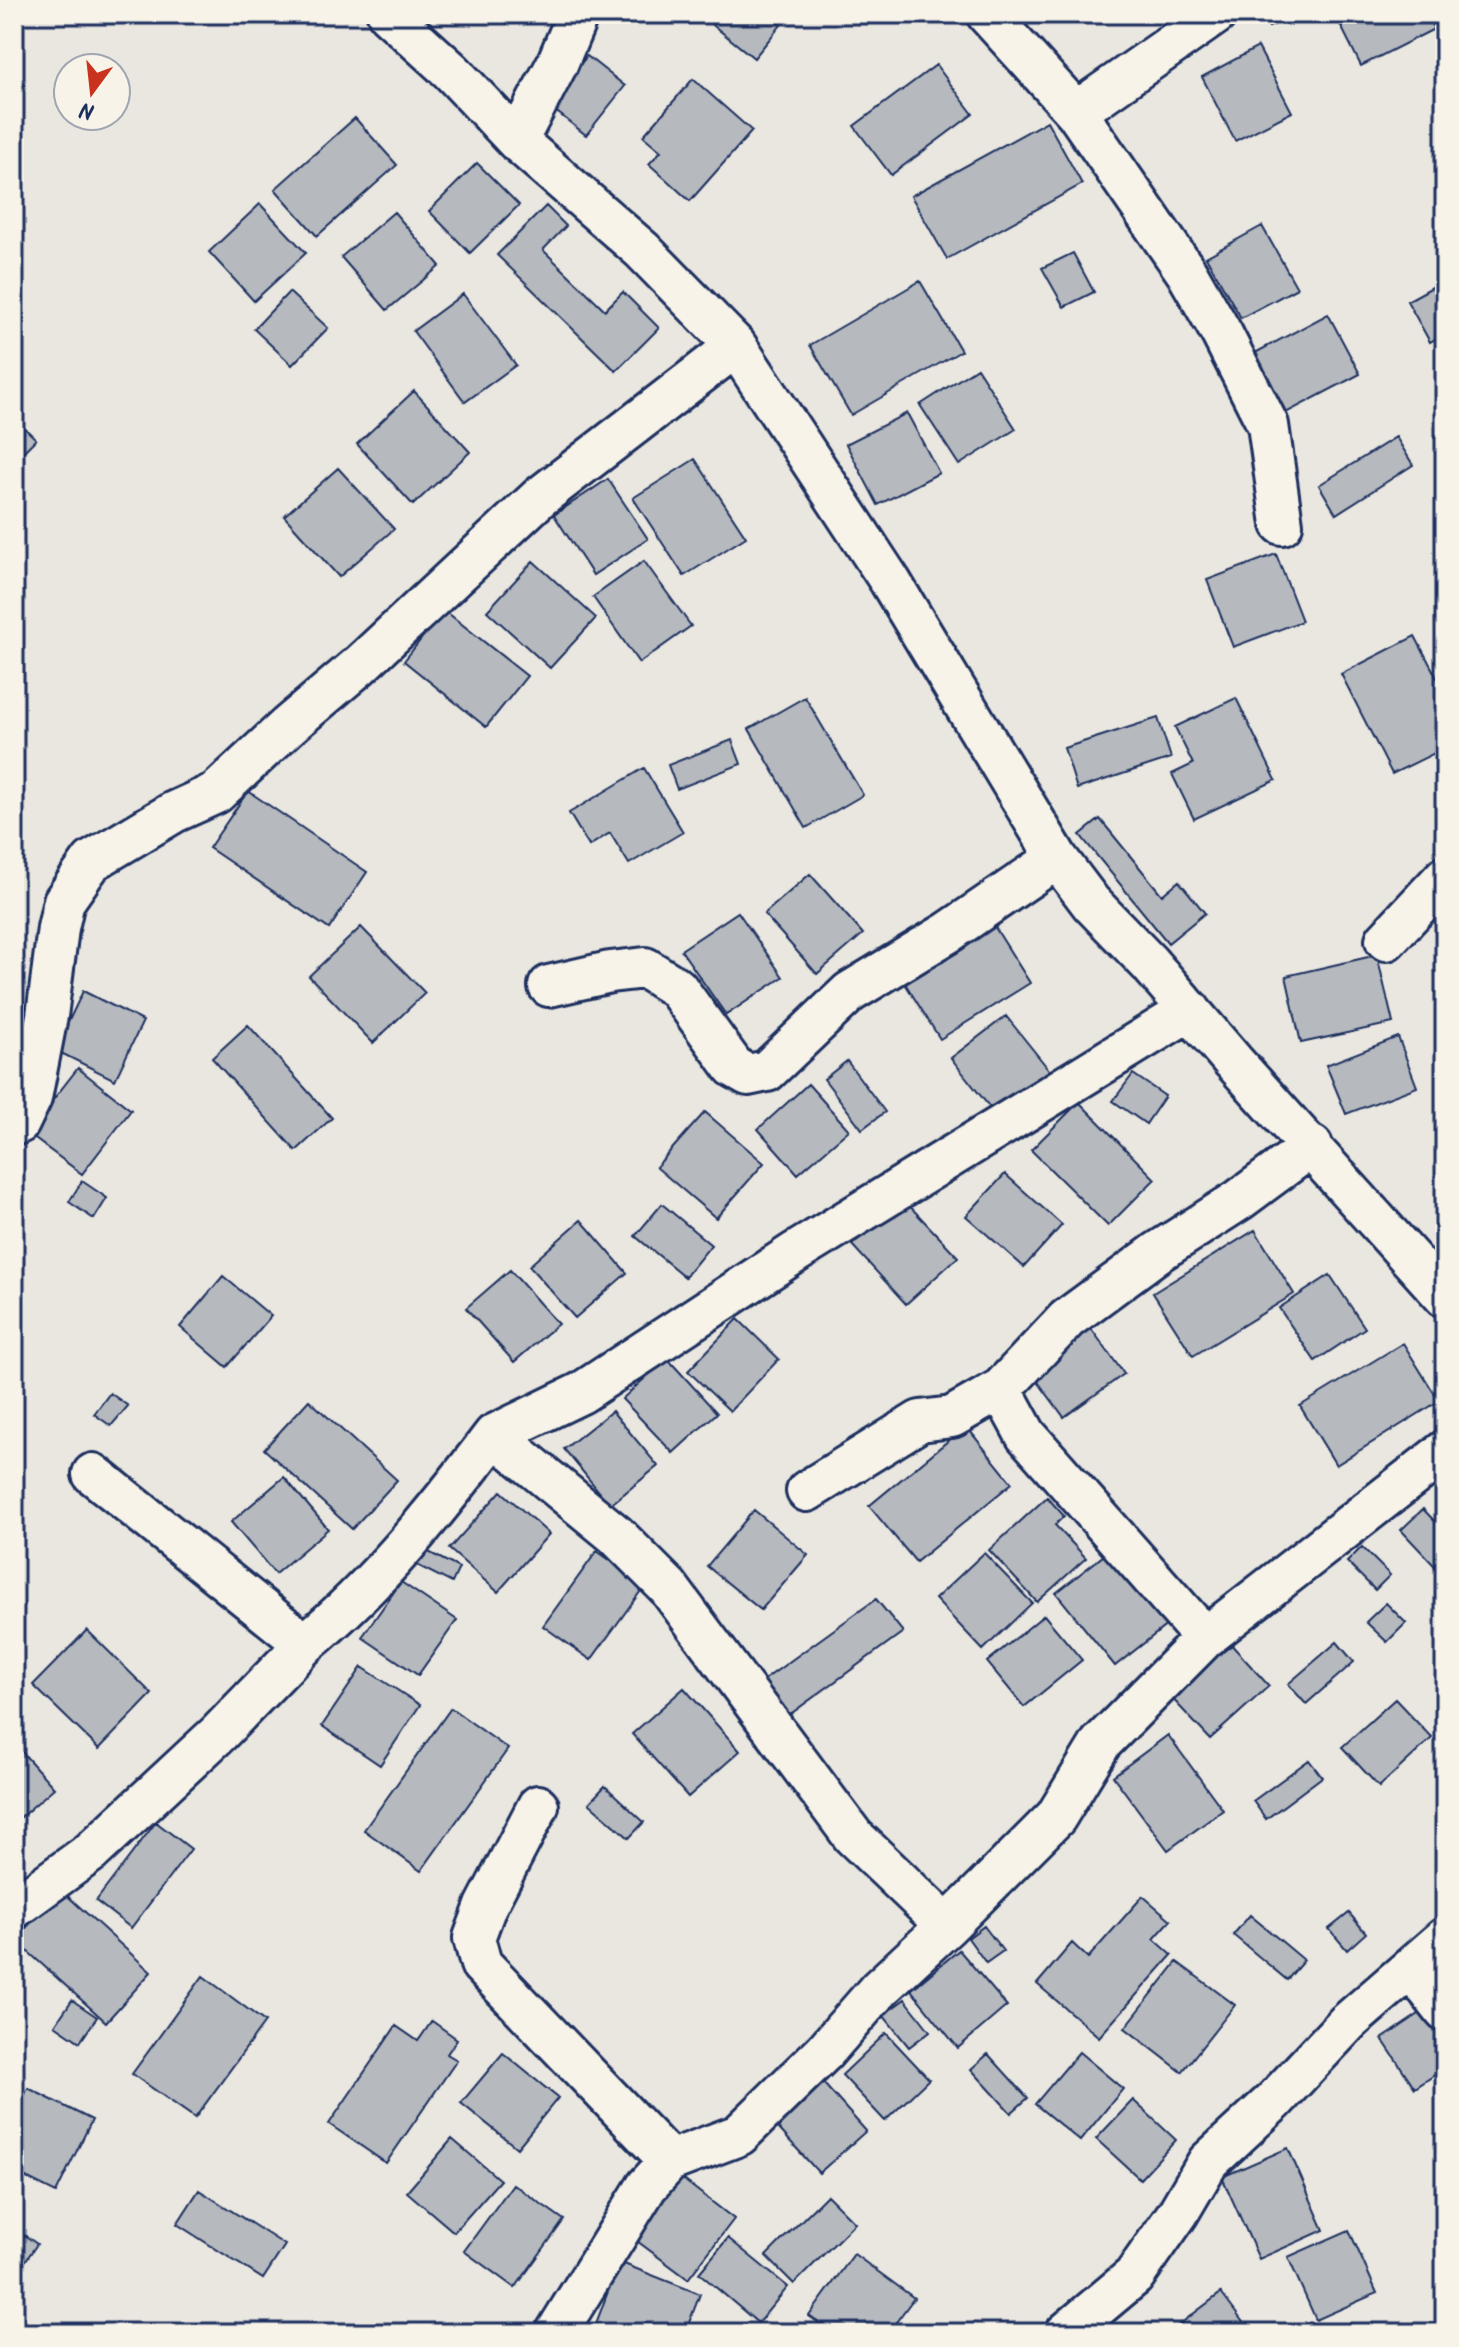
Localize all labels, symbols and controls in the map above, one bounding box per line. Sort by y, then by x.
north arrow [52,52,132,132]
text: N [76,90,99,128]

